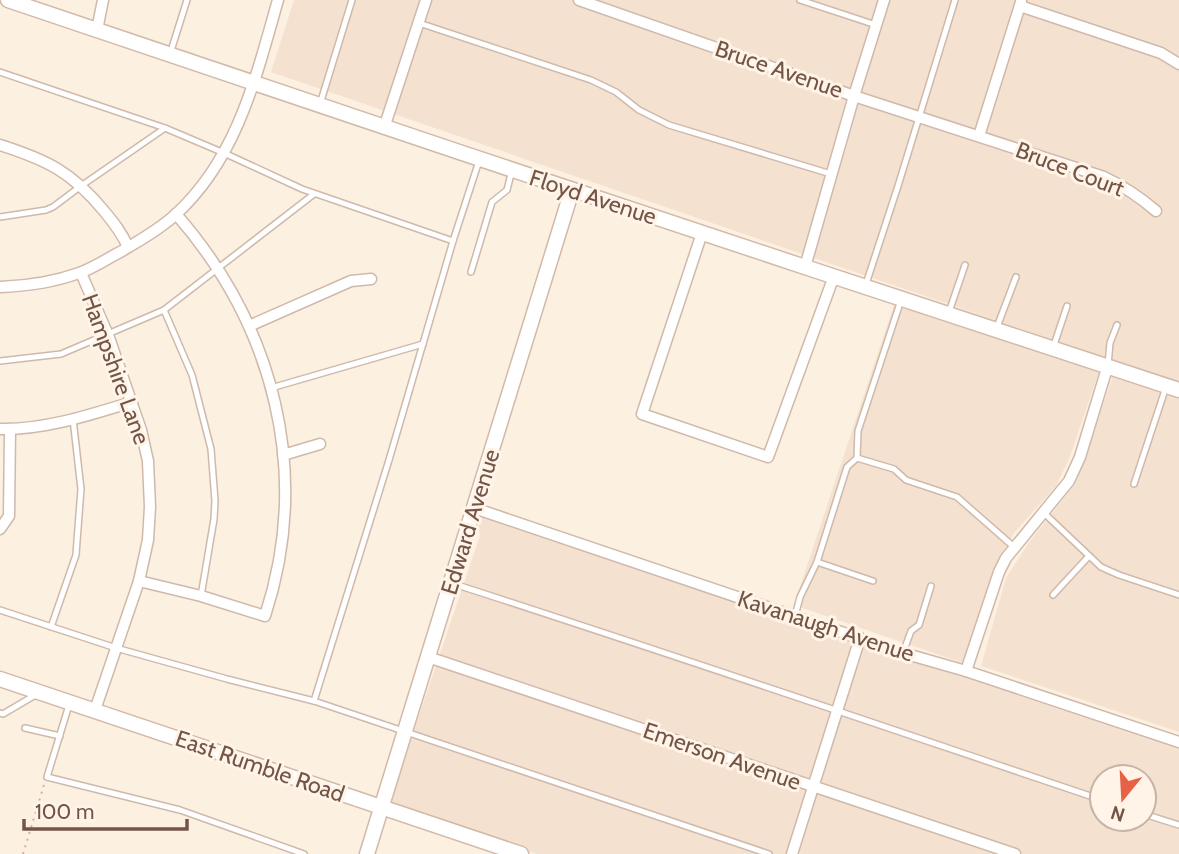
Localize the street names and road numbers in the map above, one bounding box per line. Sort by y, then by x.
street label: Bruce Avenue [712,34,847,104]
street label: Bruce Court [1012,136,1128,203]
street label: Floyd Avenue [526,163,660,231]
street label: Hampshire Lane [76,290,156,448]
street label: Edward Avenue [435,446,505,598]
street label: Kavanaugh Avenue [734,584,918,668]
street label: Emerson Avenue [639,716,805,796]
street label: East Rumble Road [172,724,348,808]

